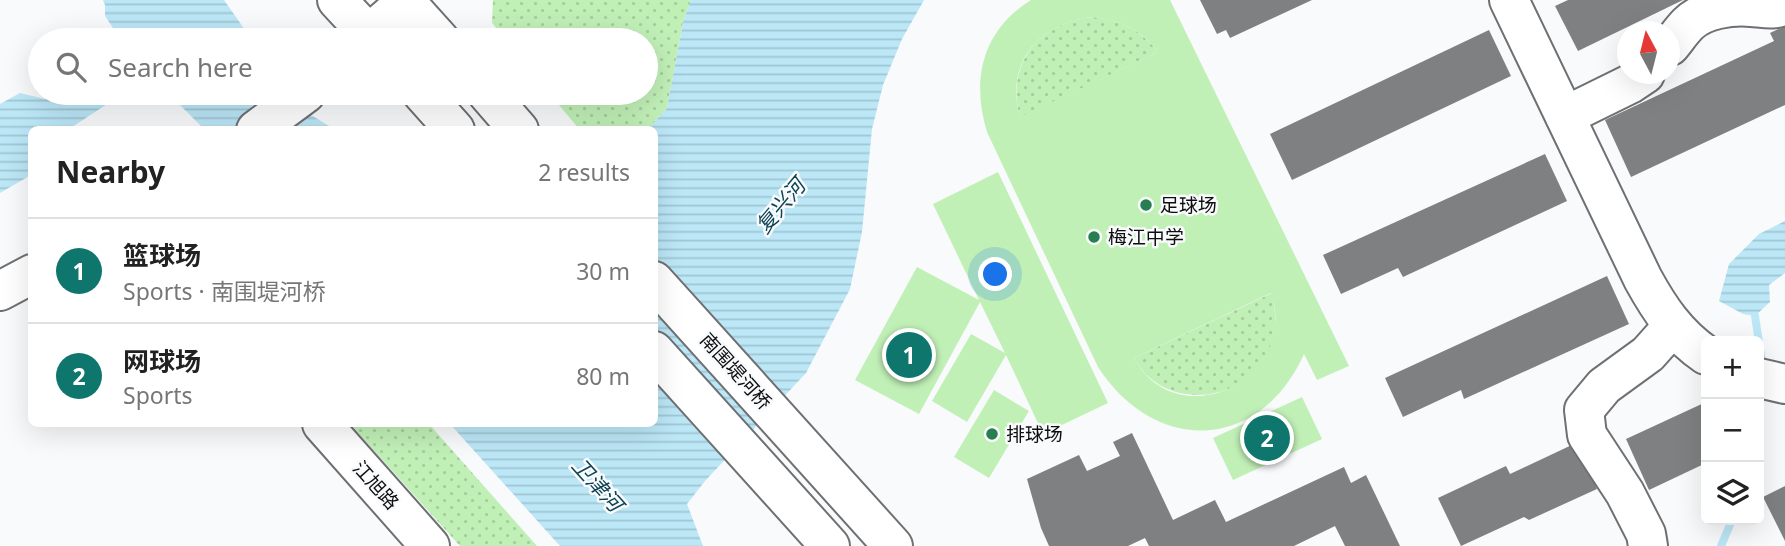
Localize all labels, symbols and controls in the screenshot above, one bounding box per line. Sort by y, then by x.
north arrow [1617,21,1680,84]
search box [28,28,658,105]
icon: search [52,48,90,86]
text: Search here [108,49,253,85]
text: Nearby [56,151,165,192]
text: 2 results [538,156,630,188]
water label: 复兴河 [749,169,814,238]
place label: 足球场 [1160,192,1217,218]
marker: 足球场 [1138,197,1154,213]
place label: 梅江中学 [1108,224,1184,250]
marker: 梅江中学 [1086,229,1102,245]
text: 篮球场 [123,237,201,273]
text: 1 [72,255,86,287]
text: 30 m [576,255,630,287]
your location [978,257,1012,291]
text: Sports · 南围堤河桥 [123,275,326,307]
street label: 南围堤河桥 [695,327,777,415]
pin: 1 [886,329,932,381]
map controls [1701,336,1764,525]
button: + [1701,336,1764,399]
text: 网球场 [123,343,201,379]
text: 2 [72,360,86,392]
text: 80 m [576,360,630,392]
text: Sports [123,379,193,411]
button: − [1701,399,1764,462]
pin: 2 [1244,412,1290,464]
place label: 排球场 [1006,421,1063,447]
marker: 排球场 [984,426,1000,442]
water label: 卫津河 [566,452,632,520]
street label: 江旭路 [347,455,405,515]
button: layers [1701,462,1764,525]

